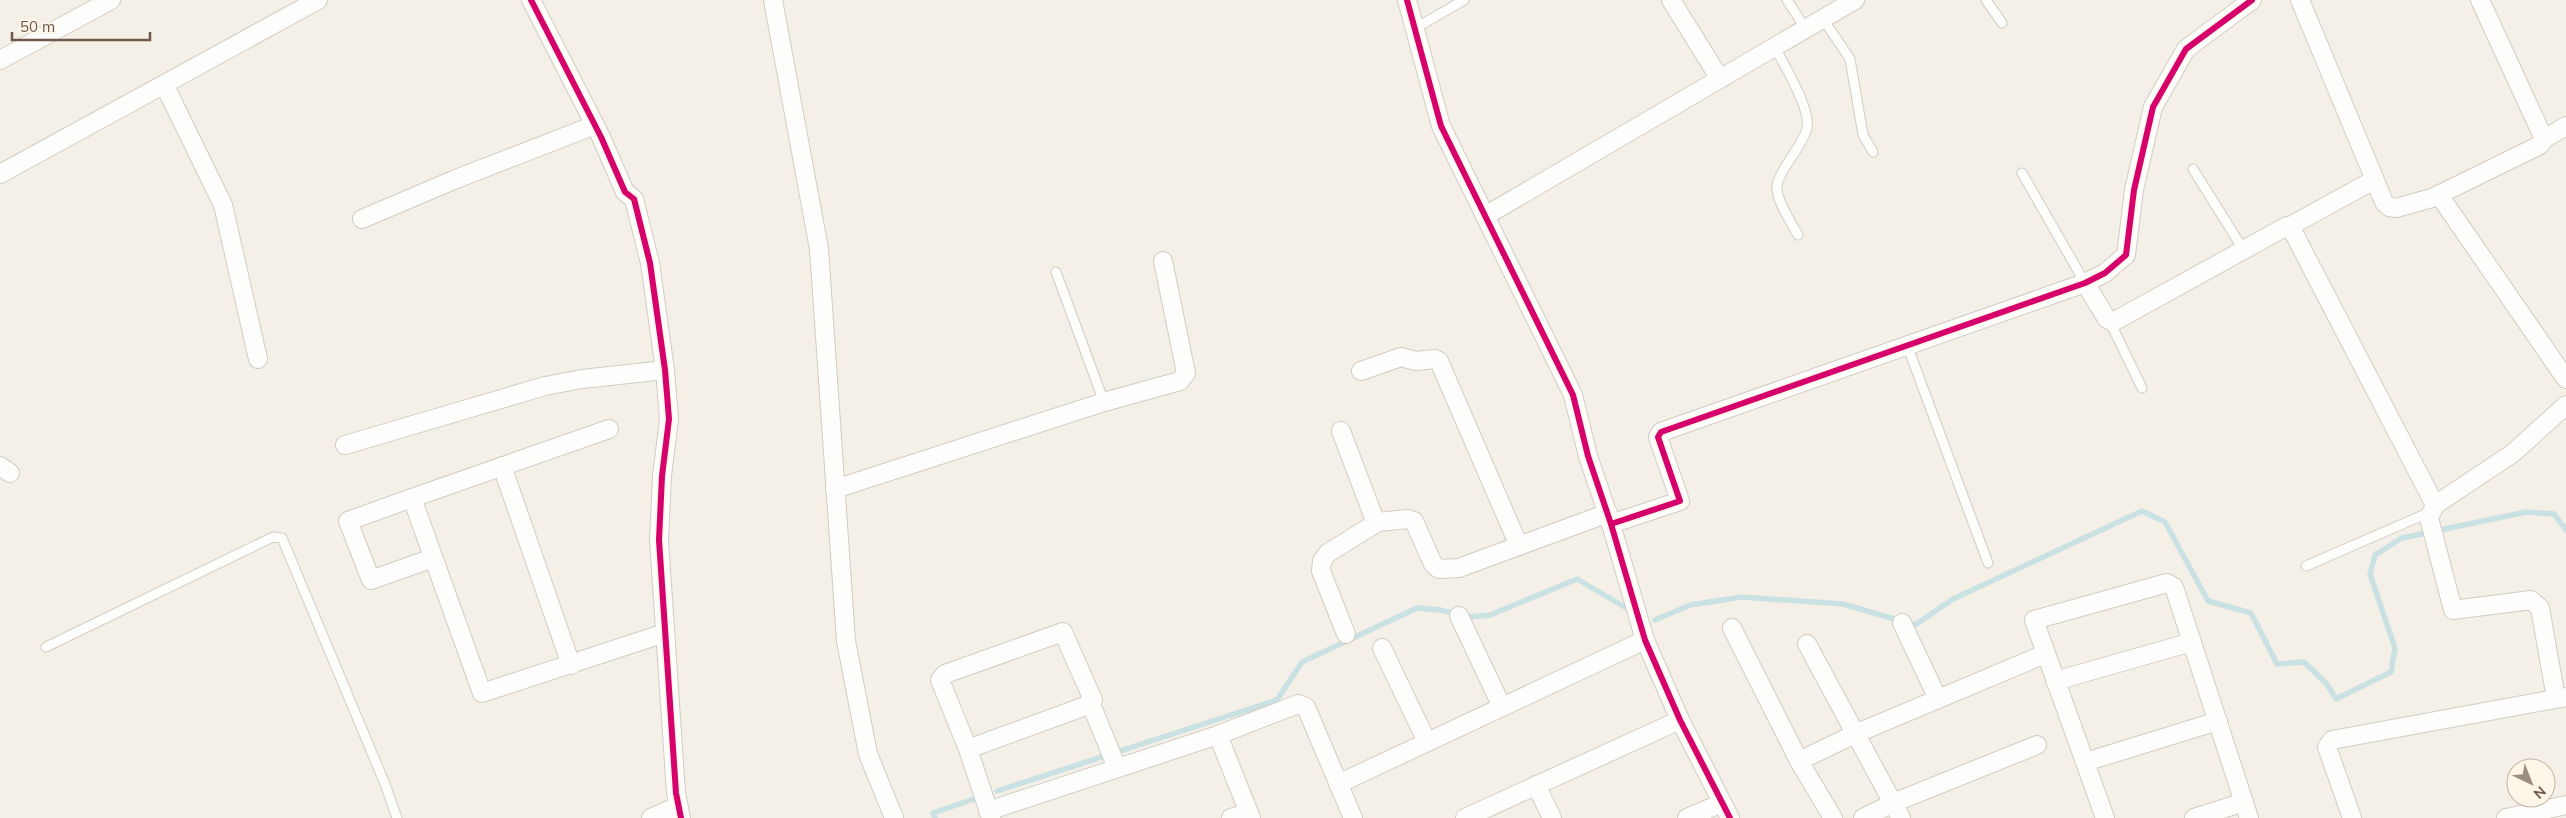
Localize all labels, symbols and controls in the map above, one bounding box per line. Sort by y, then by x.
scale bar [12,10,150,42]
text: 50 m [20,17,55,36]
north arrow [2506,758,2556,808]
text: N [2530,782,2550,803]

